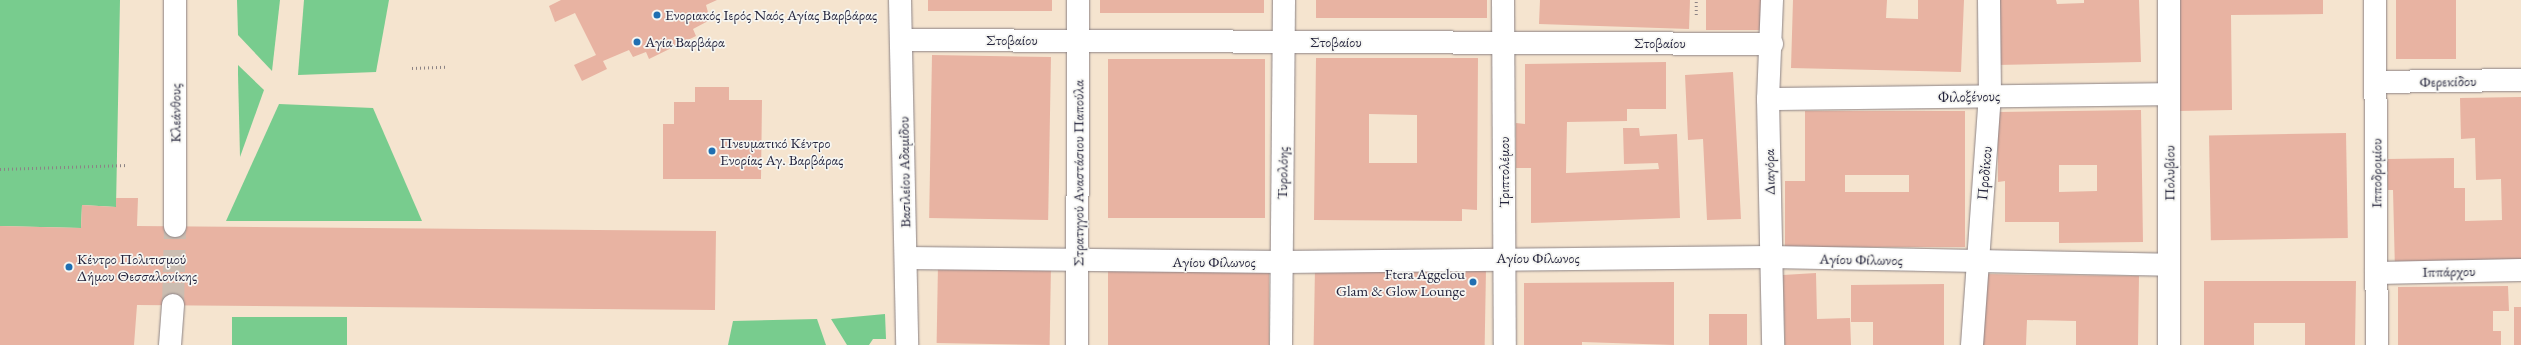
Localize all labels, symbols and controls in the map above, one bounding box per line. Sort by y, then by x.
place label: Ενοριακός Ιερός Ναός Αγίας Βαρβάρας [665,6,877,24]
marker: Ενοριακός Ιερός Ναός Αγίας Βαρβάρας [652,10,662,20]
street label: Στοβαίου [986,31,1038,49]
place label: Αγία Βαρβάρα [645,33,725,51]
street label: Στοβαίου [1310,33,1362,51]
street label: Στοβαίου [1634,34,1686,52]
marker: Αγία Βαρβάρα [632,37,642,47]
street label: Φερεκίδου [2419,72,2477,90]
street label: Στρατηγού Αναστάσιου Παπούλα [1069,80,1087,266]
street label: Κλεάνθους [166,83,184,143]
street label: Φιλοξένους [1938,86,2000,106]
street label: Βασιλείου Αδαμίδου [894,116,914,228]
place label: Πνευματικό Κέντρο Ενορίας Αγ. Βαρβάρας [720,133,843,168]
street label: Τριπτολέμου [1495,136,1513,208]
street label: Ιπποδρομίου [2367,138,2385,208]
street label: Προδίκου [1973,145,1995,201]
street label: Πολυβίου [2160,145,2178,201]
marker: Πνευματικό Κέντρο Ενορίας Αγ. Βαρβάρας [707,146,717,156]
street label: Τυρολόης [1273,146,1291,200]
street label: Διαγόρα [1760,149,1778,195]
place label: Κέντρο Πολιτισμού Δήμου Θεσσαλονίκης [77,249,197,284]
street label: Αγίου Φίλωνος [1496,249,1580,267]
street label: Αγίου Φίλωνος [1819,249,1903,269]
street label: Αγίου Φίλωνος [1172,253,1256,271]
marker: Κέντρο Πολιτισμού Δήμου Θεσσαλονίκης [64,262,74,272]
street label: Ιππάρχου [2422,262,2476,280]
place label: Ftera Aggelou Glam & Glow Lounge [1336,264,1465,299]
marker: Ftera Aggelou Glam & Glow Lounge [1468,277,1478,287]

